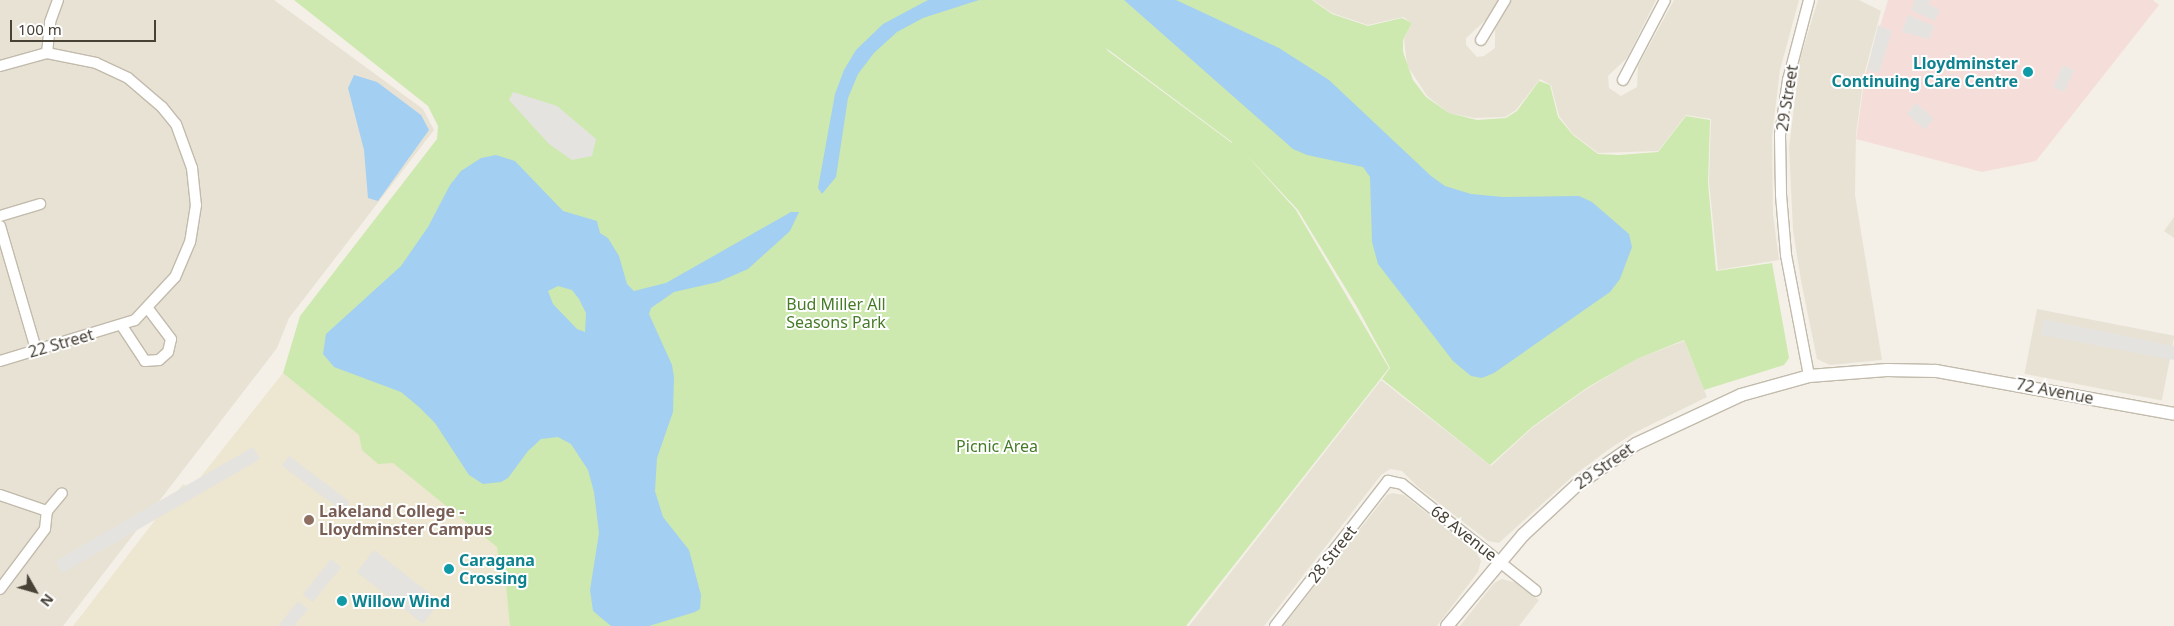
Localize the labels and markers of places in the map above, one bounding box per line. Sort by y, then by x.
place label: Lloydminster Continuing Care Centre [1831,53,2018,91]
marker: Lloydminster Continuing Care Centre [2022,66,2034,78]
place label: Lakeland College - Lloydminster Campus [319,501,492,539]
marker: Lakeland College - Lloydminster Campus [303,514,315,526]
place label: Caragana Crossing [459,550,535,588]
marker: Caragana Crossing [443,563,455,575]
place label: Willow Wind [352,591,450,611]
marker: Willow Wind [336,595,348,607]

